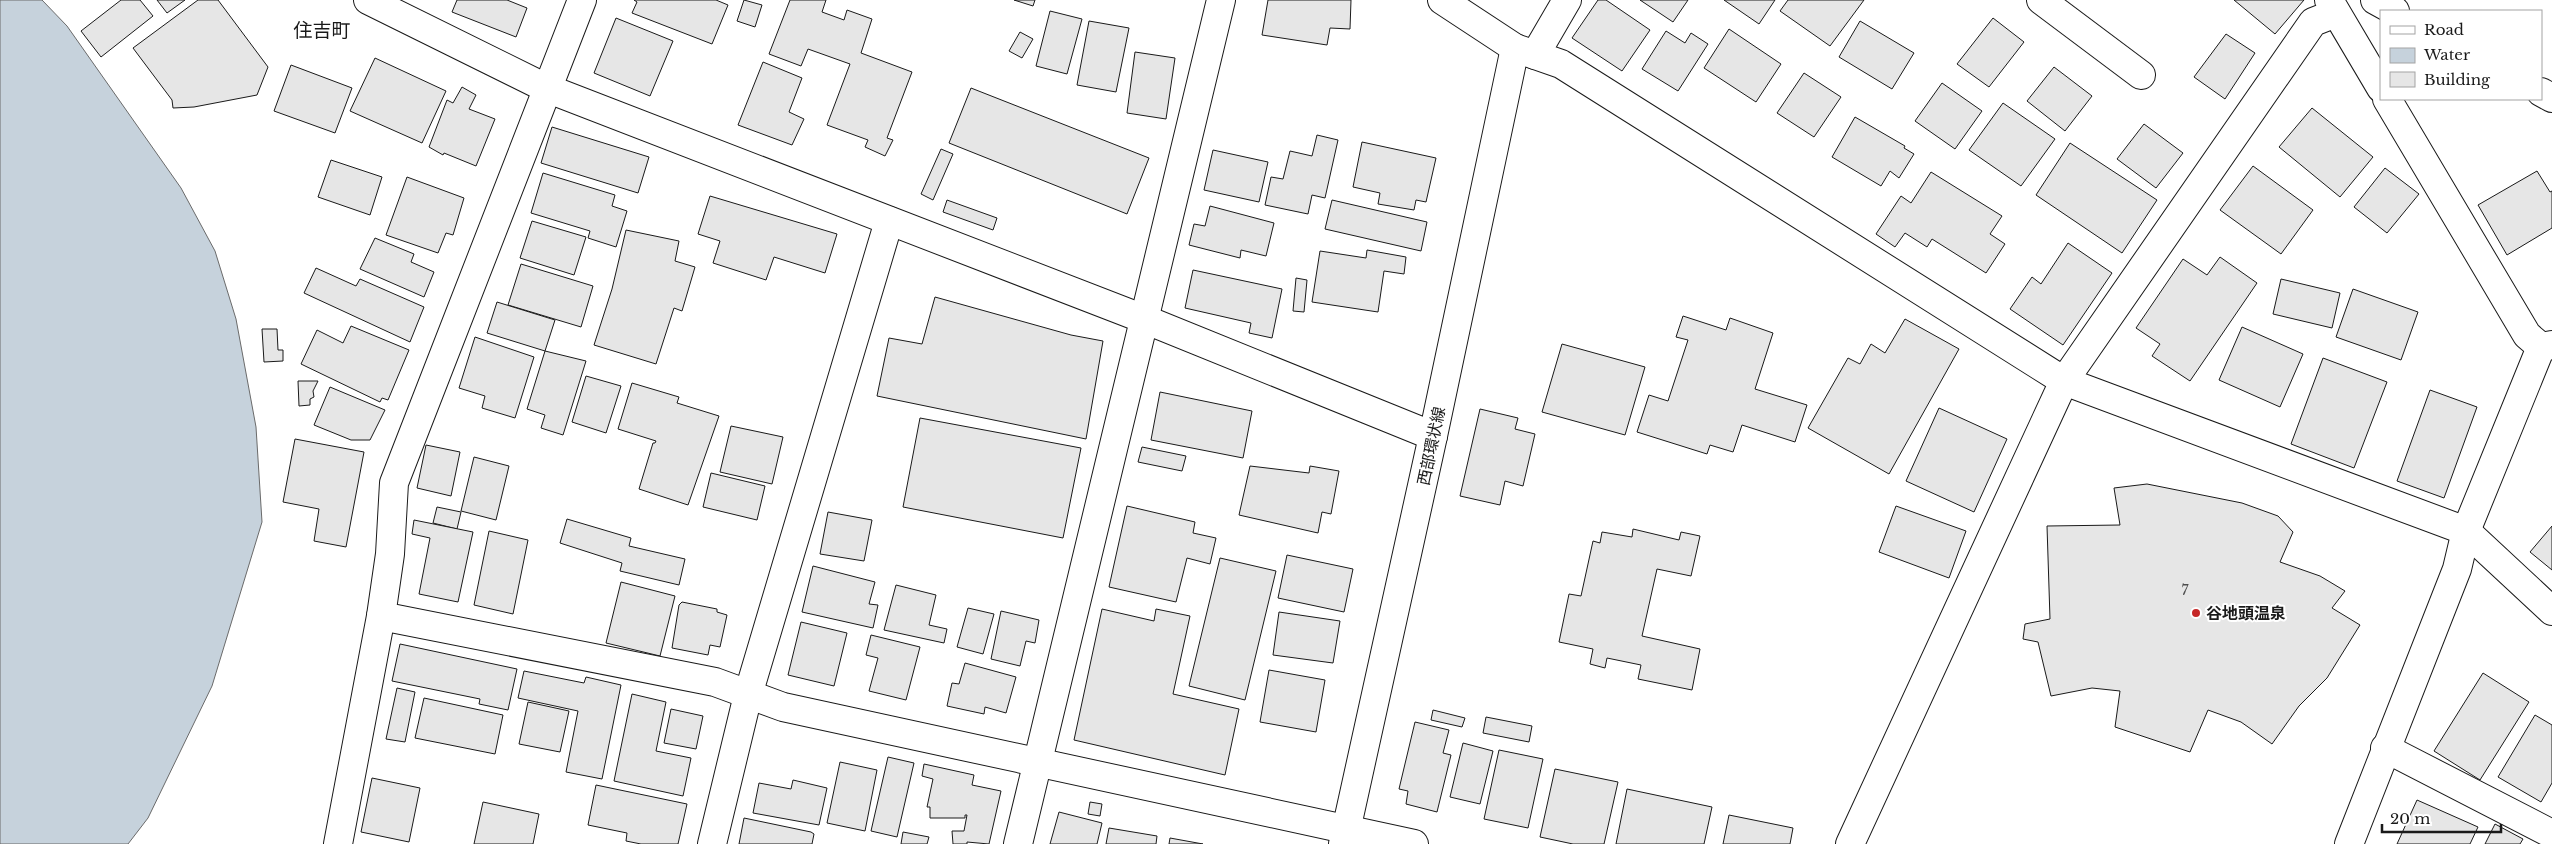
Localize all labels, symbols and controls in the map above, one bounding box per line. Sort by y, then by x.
legend [2380,10,2542,100]
district label: 住吉町 [293,19,351,42]
text: Road [2424,20,2464,39]
text: Water [2423,45,2471,64]
text: Building [2424,70,2491,89]
street label: 西部環状線 [1413,405,1449,487]
house number: 7 [2181,581,2189,599]
place label: 谷地頭温泉 [2206,603,2286,623]
marker: 谷地頭温泉 [2190,607,2202,619]
scale bar [2382,802,2501,834]
text: 20 m [2390,809,2430,828]

